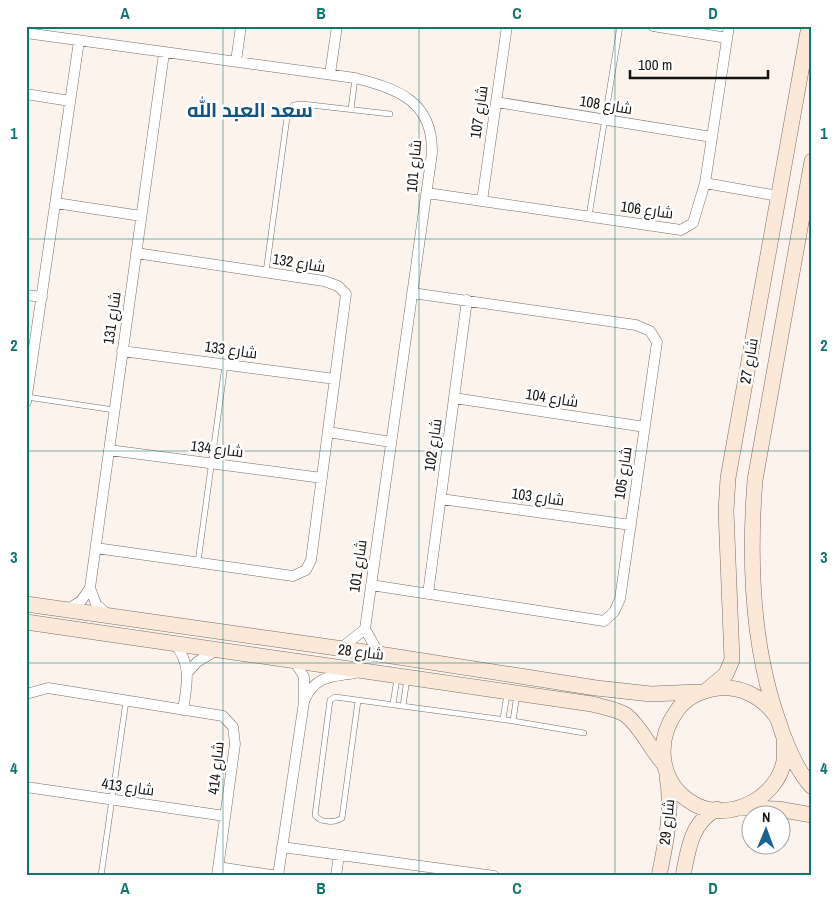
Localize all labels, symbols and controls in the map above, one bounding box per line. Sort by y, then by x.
text: A [120,2,130,24]
text: B [316,2,326,24]
text: C [512,2,522,24]
text: D [708,2,718,24]
scale bar [630,48,768,80]
text: 100 m [638,54,672,75]
street label: شارع 107 [464,84,494,140]
street label: شارع 108 [578,90,634,120]
district label: سعد العبد الله [187,96,313,123]
text: 1 [10,122,18,144]
text: 1 [820,122,828,144]
street label: شارع 101 [401,139,427,193]
street label: شارع 106 [619,195,675,225]
street label: شارع 132 [271,248,327,278]
street label: شارع 131 [97,290,127,346]
text: 2 [10,334,18,356]
text: 2 [820,334,828,356]
street label: شارع 133 [203,335,259,365]
street label: شارع 27 [734,336,764,386]
street label: شارع 104 [524,383,580,413]
street label: شارع 102 [418,417,448,473]
street label: شارع 134 [189,435,245,463]
street label: شارع 105 [608,445,638,501]
street label: شارع 103 [510,482,566,512]
street label: شارع 101 [343,538,373,594]
text: 3 [10,546,18,568]
text: 3 [820,546,828,568]
street label: شارع 28 [337,638,385,666]
street label: شارع 414 [202,740,230,796]
text: 4 [10,757,18,779]
text: 4 [820,757,828,779]
street label: شارع 413 [100,772,156,802]
street label: شارع 29 [654,798,680,846]
north arrow [740,804,790,854]
text: N [762,808,771,826]
text: A [120,877,130,899]
text: B [316,877,326,899]
text: C [512,877,522,899]
text: D [708,877,718,899]

